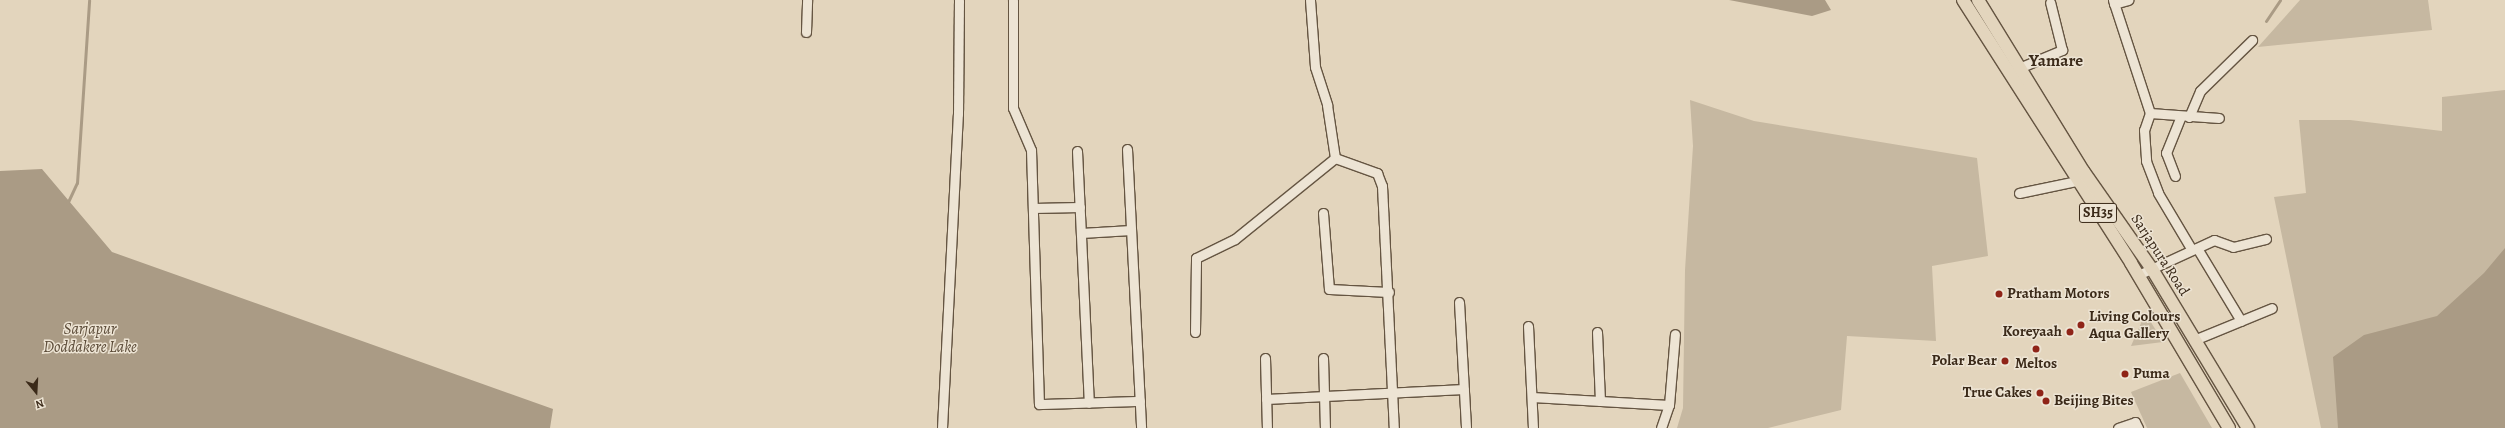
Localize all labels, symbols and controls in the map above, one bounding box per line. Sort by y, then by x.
district label: Yamare [2029,51,2083,71]
road number: SH35 [2078,201,2118,225]
street label: Sarjapura Road [2127,211,2193,299]
place label: Pratham Motors [2007,285,2110,303]
marker: Pratham Motors [1994,289,2004,299]
place label: Living Colours Aqua Gallery [2089,307,2180,342]
water label: Sarjapur Doddakere Lake [43,319,137,357]
marker: Living Colours Aqua Gallery [2076,320,2086,330]
place label: Koreyaah [2003,323,2062,341]
marker: Koreyaah [2065,327,2075,337]
marker: Meltos [2031,344,2041,354]
place label: Polar Bear [1931,352,1997,370]
place label: Meltos [2015,355,2057,373]
marker: Polar Bear [2000,356,2010,366]
place label: Puma [2133,365,2170,383]
marker: Puma [2120,369,2130,379]
north arrow [16,372,56,412]
place label: True Cakes [1963,384,2032,402]
marker: True Cakes [2035,388,2045,398]
place label: Beijing Bites [2054,392,2134,410]
text: N [34,396,46,412]
marker: Beijing Bites [2041,396,2051,406]

